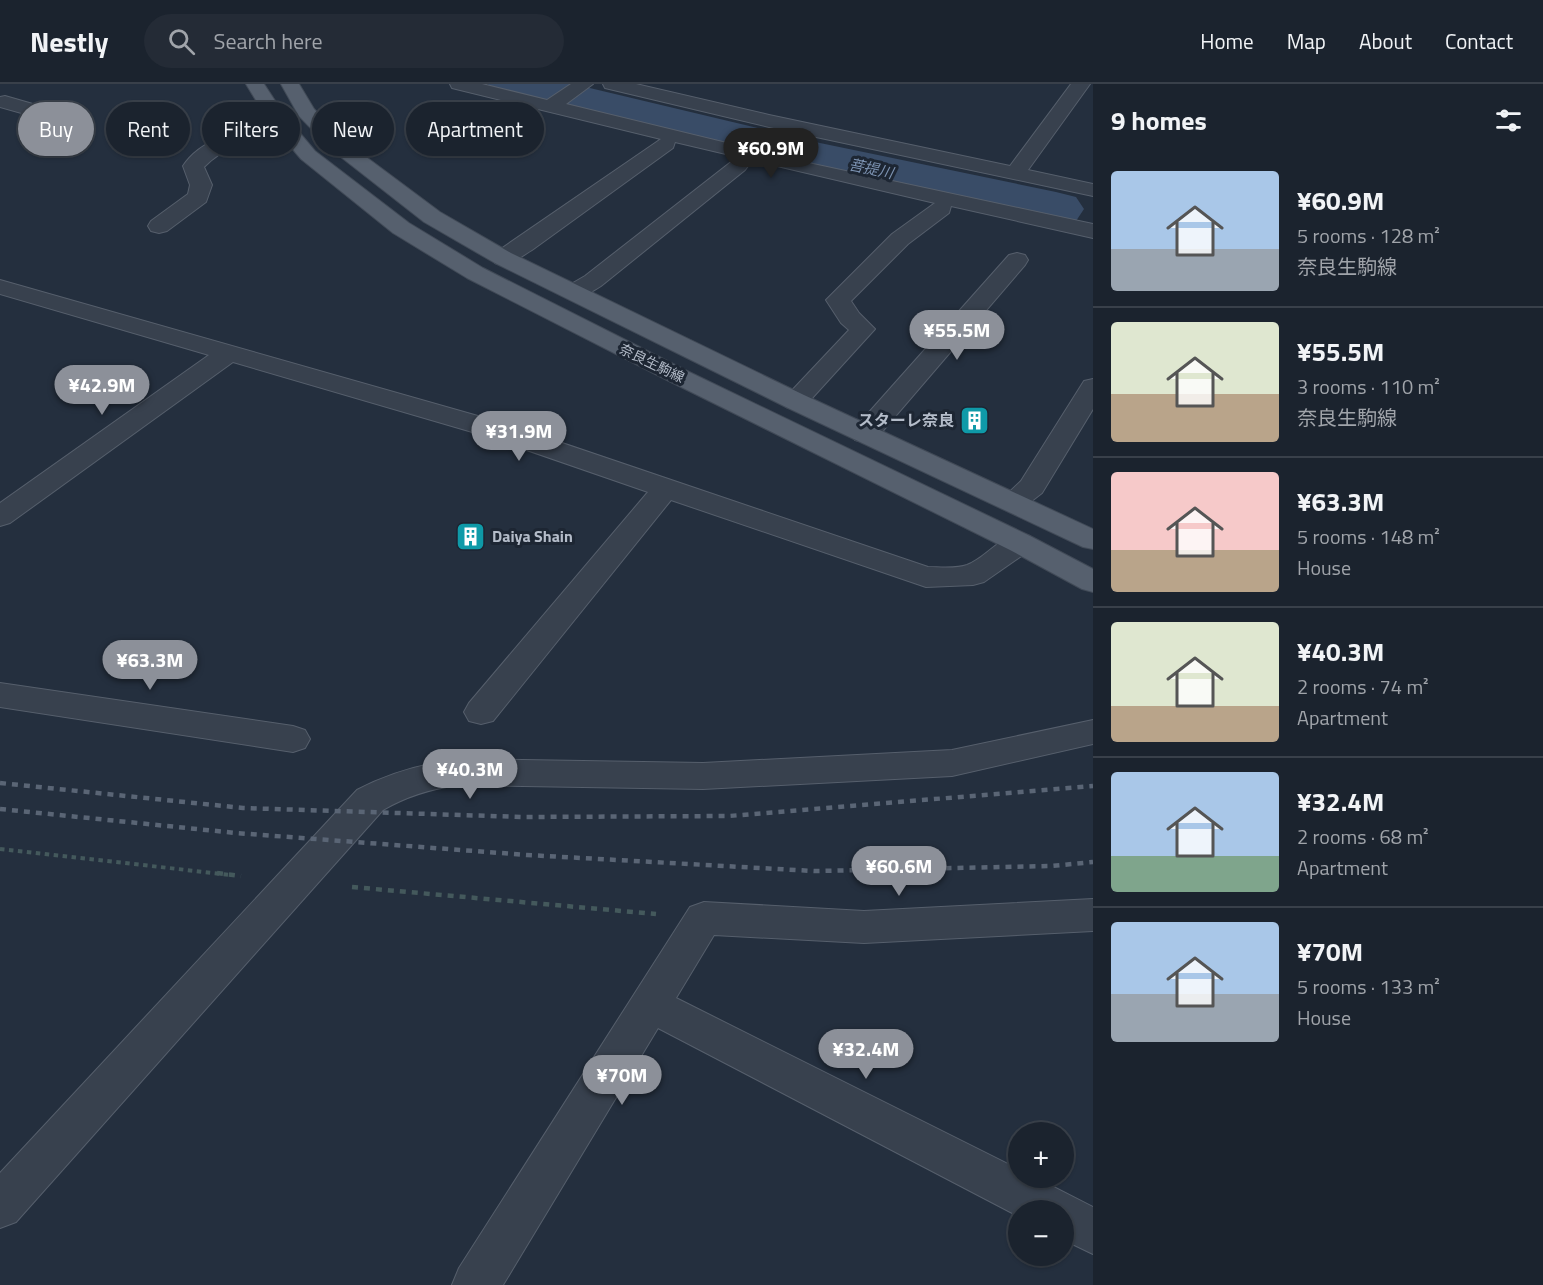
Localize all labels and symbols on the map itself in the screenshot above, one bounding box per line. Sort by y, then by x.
pin: ¥60.9M [722,128,820,179]
water label: 菩提川 [847,153,897,185]
pin: ¥55.5M [908,310,1006,361]
street label: 奈良生駒線 [616,338,688,387]
pin: ¥42.9M [53,365,151,416]
building icon: スターレ奈良 [959,404,991,436]
place label: スターレ奈良 [858,408,954,432]
pin: ¥31.9M [470,411,568,462]
building icon: Daiya Shain [455,520,487,552]
place label: Daiya Shain [492,524,573,548]
pin: ¥63.3M [101,640,199,691]
pin: ¥40.3M [421,749,519,800]
pin: ¥60.6M [850,846,948,897]
pin: ¥32.4M [817,1029,915,1080]
pin: ¥70M [586,1055,658,1106]

